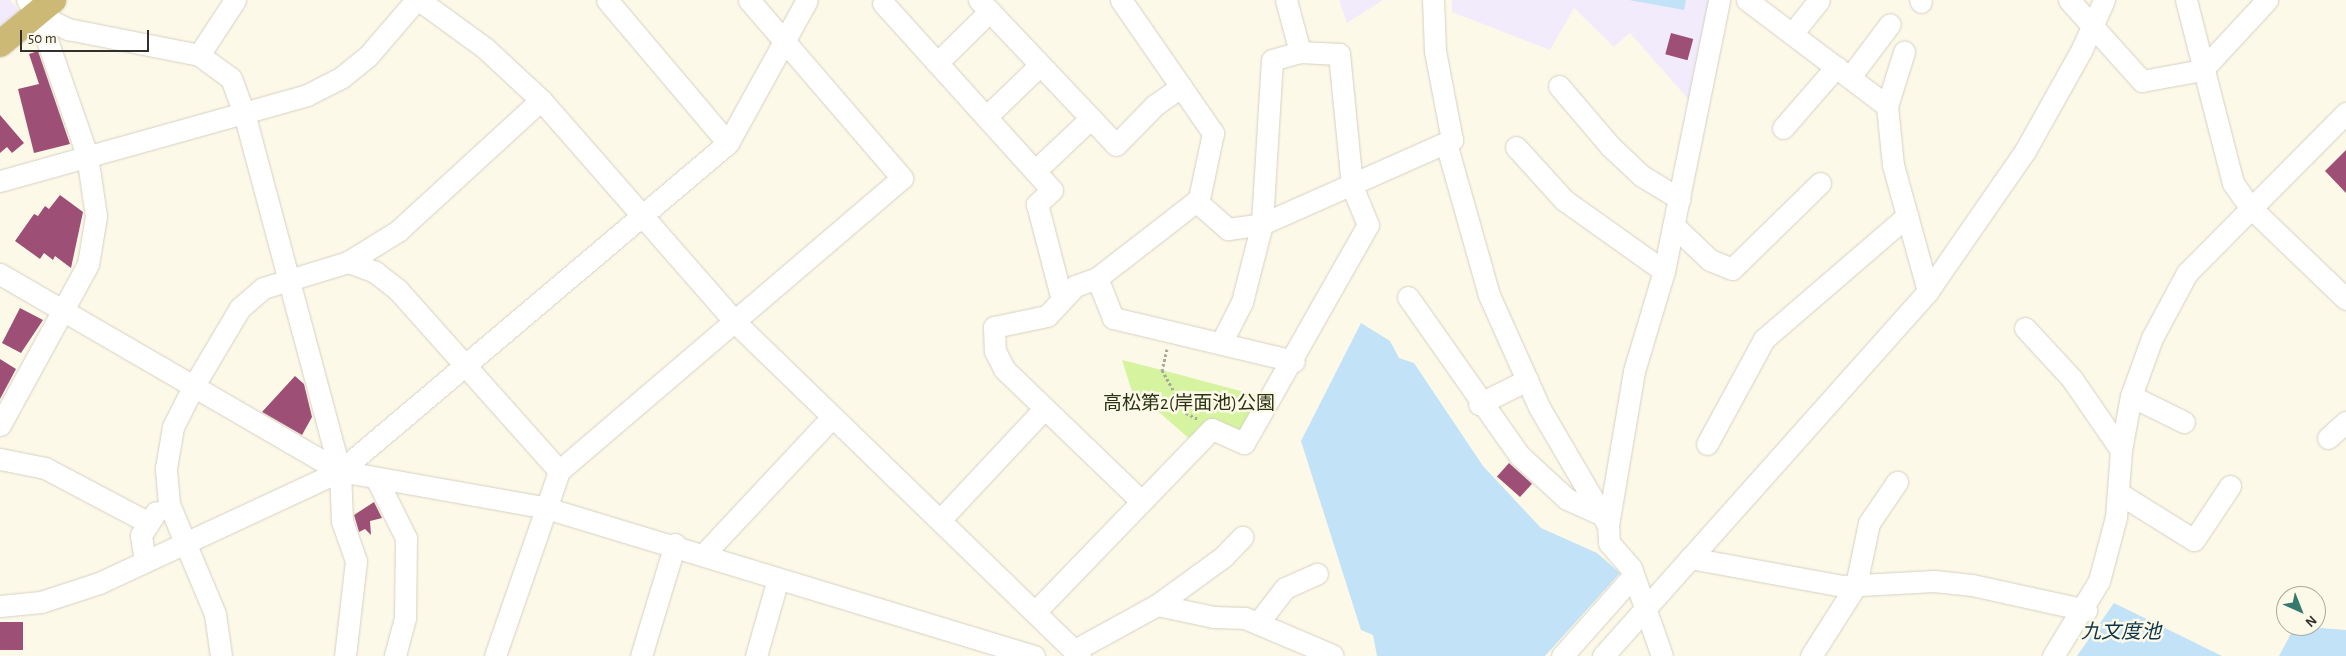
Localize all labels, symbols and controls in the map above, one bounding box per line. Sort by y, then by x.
scale bar [22,20,151,52]
text: 50 m [28,31,57,46]
park label: 高松第2(岸面池)公園 [1103,393,1275,415]
north arrow [2276,586,2326,636]
text: N [2302,613,2319,629]
water label: 九文度池 [2081,620,2161,644]

